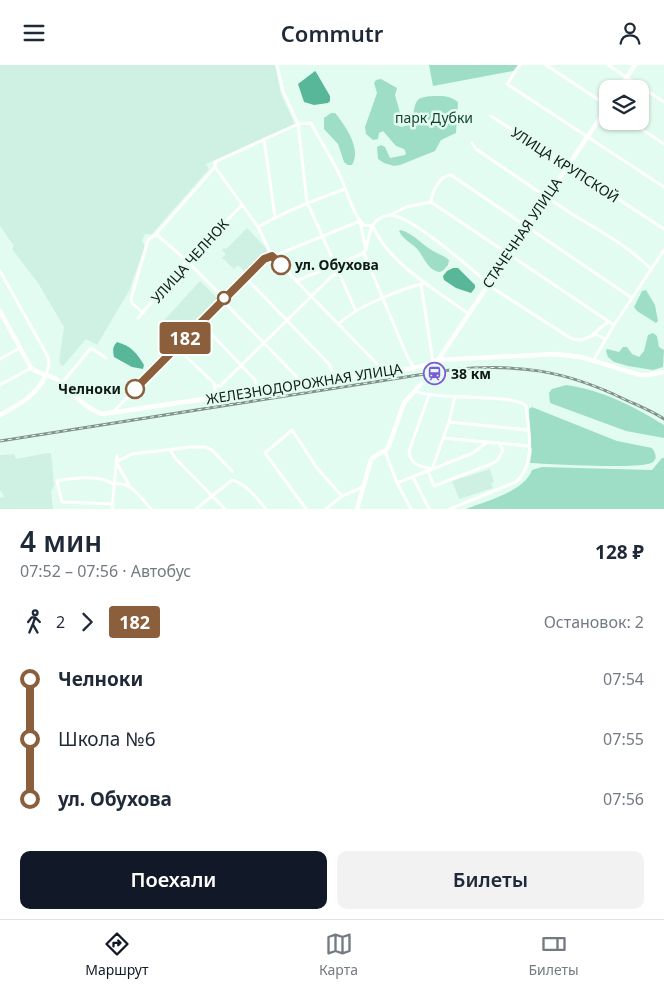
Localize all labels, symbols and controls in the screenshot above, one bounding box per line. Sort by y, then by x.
text: Commutr [281,18,383,48]
icon: menu [20,19,48,47]
icon: person [616,19,644,47]
map controls [599,80,649,130]
button: layers [599,80,649,130]
park label: парк Дубки [395,108,473,127]
street label: УЛИЦА КРУПСКОЙ [508,123,623,207]
street label: СТАЧЕЧНАЯ УЛИЦА [478,174,566,292]
street label: УЛИЦА ЧЕЛНОК [147,214,233,307]
marker: ул. Обухова [271,255,291,275]
place label: ул. Обухова [294,255,379,274]
unlabelled marker [217,291,231,305]
line badge: 182 [156,322,214,354]
text: 182 [170,326,200,350]
street label: ЖЕЛЕЗНОДОРОЖНАЯ УЛИЦА [205,359,403,408]
station icon: 38 км [423,362,447,386]
place label: 38 км [451,364,491,383]
place label: Челноки [58,379,121,398]
marker: Челноки [125,379,145,399]
text: 4 мин [20,522,102,560]
text: 128 ₽ [595,539,644,565]
text: 07:52 – 07:56 · Автобус [20,560,191,582]
icon: walk [20,608,48,636]
icon: forward [73,608,101,636]
text: 182 [119,610,150,634]
text: 2 [56,611,65,633]
text: Остановок: 2 [544,611,644,633]
text: Челноки [58,666,143,692]
text: 07:54 [603,668,644,690]
text: Школа №6 [58,726,156,752]
text: 07:55 [603,728,644,750]
text: ул. Обухова [58,786,172,812]
text: 07:56 [603,788,644,810]
button: Поехали [20,851,327,909]
button: Билеты [337,851,644,909]
tab: Маршрут [85,930,148,979]
tab: Карта [319,930,358,979]
tab: Билеты [529,930,579,979]

